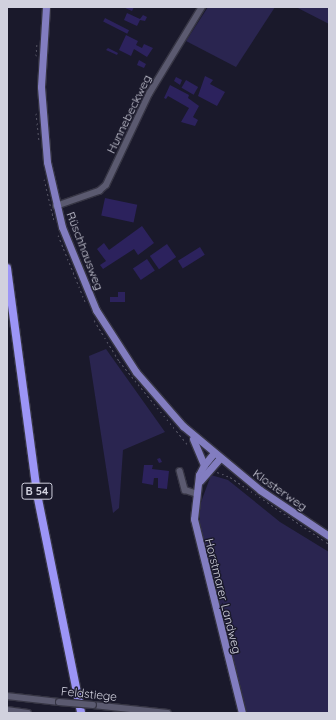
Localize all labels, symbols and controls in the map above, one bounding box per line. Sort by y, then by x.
street label: Hunnebeckweg [104,72,154,156]
street label: Rüschhausweg [63,210,107,292]
street label: Klosterweg [250,466,310,514]
road number: B 54 [21,482,53,500]
street label: Horstmarer Landweg [202,537,244,655]
street label: Feldstiege [60,684,118,704]

